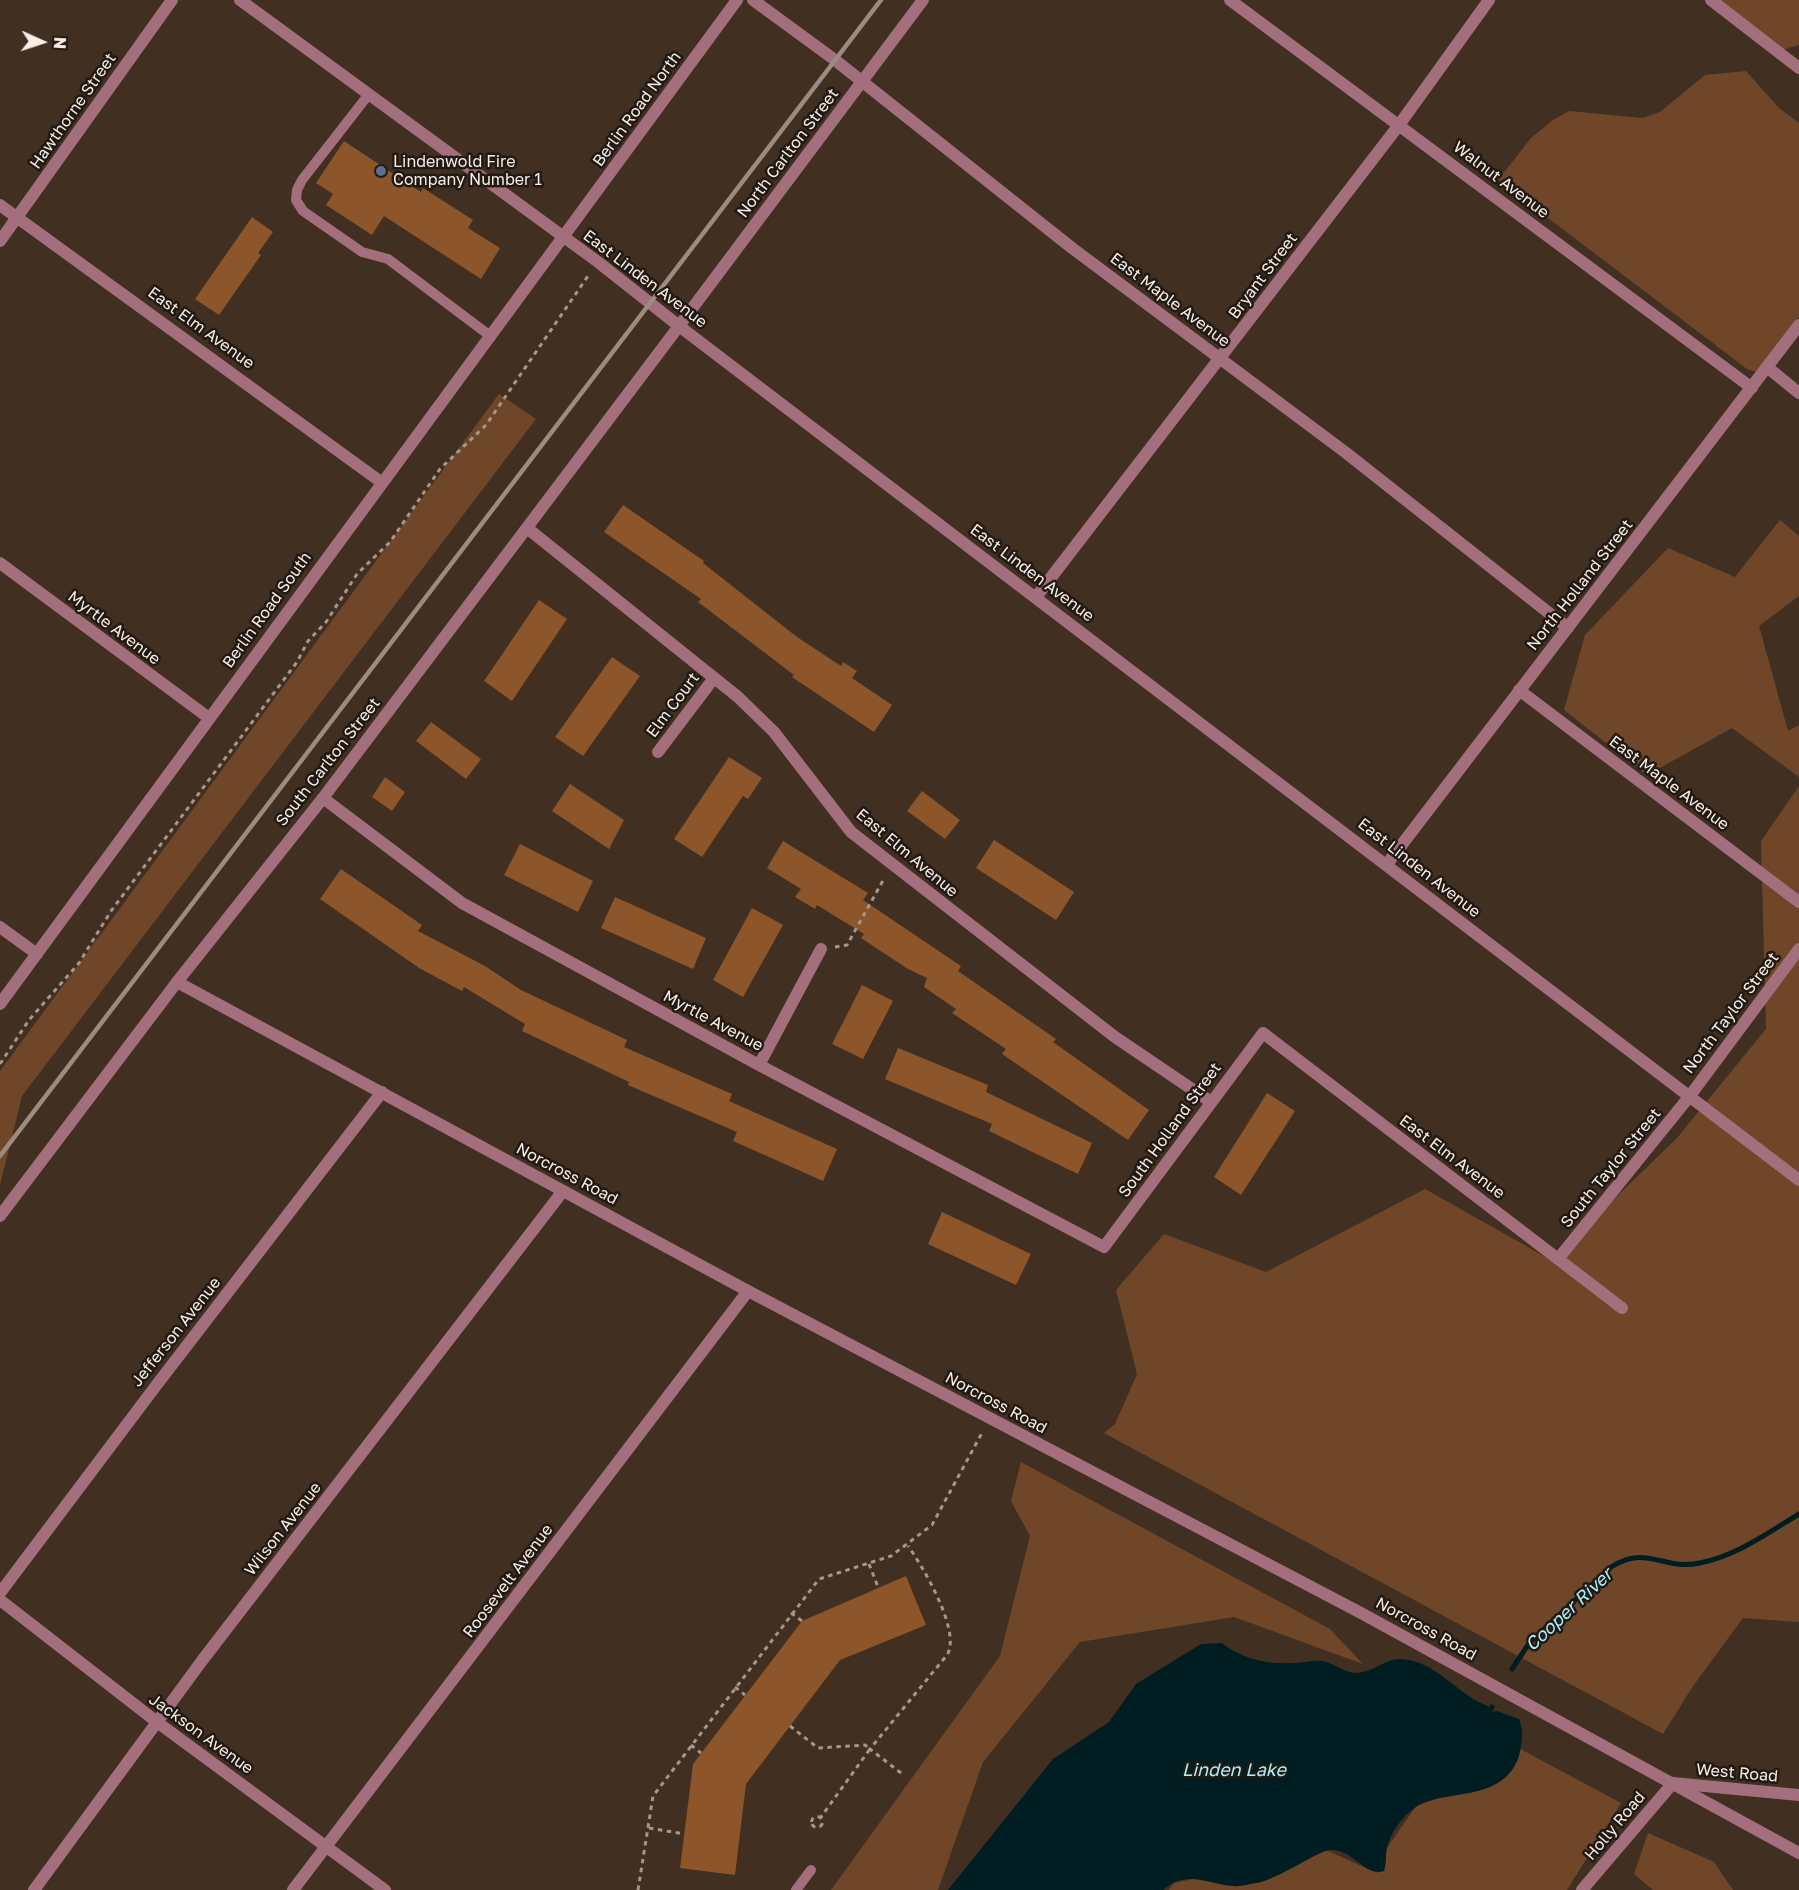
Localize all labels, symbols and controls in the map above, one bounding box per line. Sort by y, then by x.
north arrow [12,12,72,72]
text: N [50,36,70,50]
street label: Berlin Road North [589,48,685,170]
street label: Hawthorne Street [26,49,120,173]
street label: North Carlton Street [733,85,843,221]
street label: Walnut Avenue [1449,138,1553,222]
place label: Lindenwold Fire Company Number 1 [393,152,542,190]
marker: Lindenwold Fire Company Number 1 [374,164,388,178]
street label: East Linden Avenue [579,226,711,332]
street label: Bryant Street [1225,229,1301,323]
street label: East Maple Avenue [1106,249,1234,351]
street label: East Elm Avenue [144,283,258,373]
street label: North Holland Street [1523,516,1637,654]
street label: East Linden Avenue [966,520,1098,626]
street label: Berlin Road South [219,548,315,672]
street label: Myrtle Avenue [64,587,164,669]
street label: Elm Court [642,669,704,741]
street label: South Carlton Street [272,694,384,830]
street label: East Maple Avenue [1605,732,1733,834]
street label: East Elm Avenue [852,805,962,901]
street label: East Linden Avenue [1354,814,1484,922]
street label: North Taylor Street [1679,949,1783,1077]
street label: Myrtle Avenue [660,987,766,1055]
street label: South Holland Street [1115,1059,1225,1201]
street label: South Taylor Street [1557,1104,1665,1232]
street label: East Elm Avenue [1395,1111,1509,1203]
street label: Norcross Road [513,1139,621,1209]
street label: Jefferson Avenue [127,1273,225,1391]
street label: Norcross Road [942,1368,1050,1438]
street label: Wilson Avenue [241,1479,325,1579]
street label: Roosevelt Avenue [459,1521,557,1641]
water label: Cooper River [1521,1564,1617,1656]
street label: Norcross Road [1372,1593,1480,1665]
street label: Jackson Avenue [145,1690,257,1778]
water label: Linden Lake [1182,1759,1286,1781]
street label: West Road [1695,1760,1779,1786]
street label: Holly Road [1581,1788,1649,1864]

